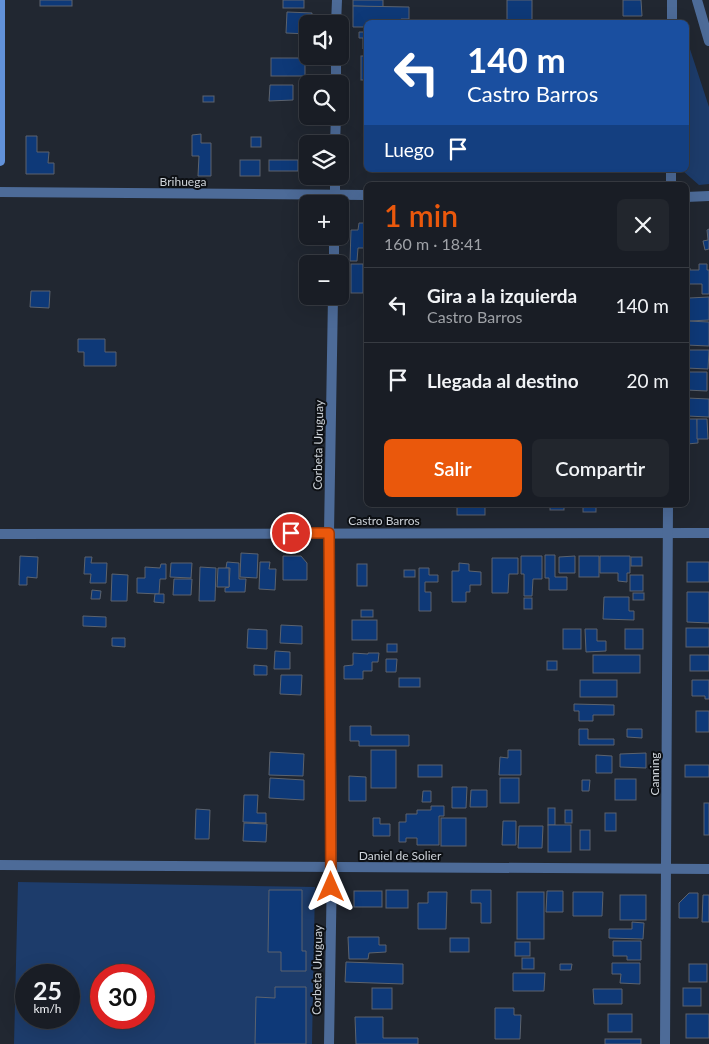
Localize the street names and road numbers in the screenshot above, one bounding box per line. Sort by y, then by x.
street label: Brihuega [160,174,206,189]
street label: Corbeta Uruguay [310,399,326,490]
street label: Castro Barros [348,513,420,528]
street label: Canning [647,752,662,796]
street label: Daniel de Solier [359,848,442,863]
street label: Corbeta Uruguay [309,924,325,1015]

